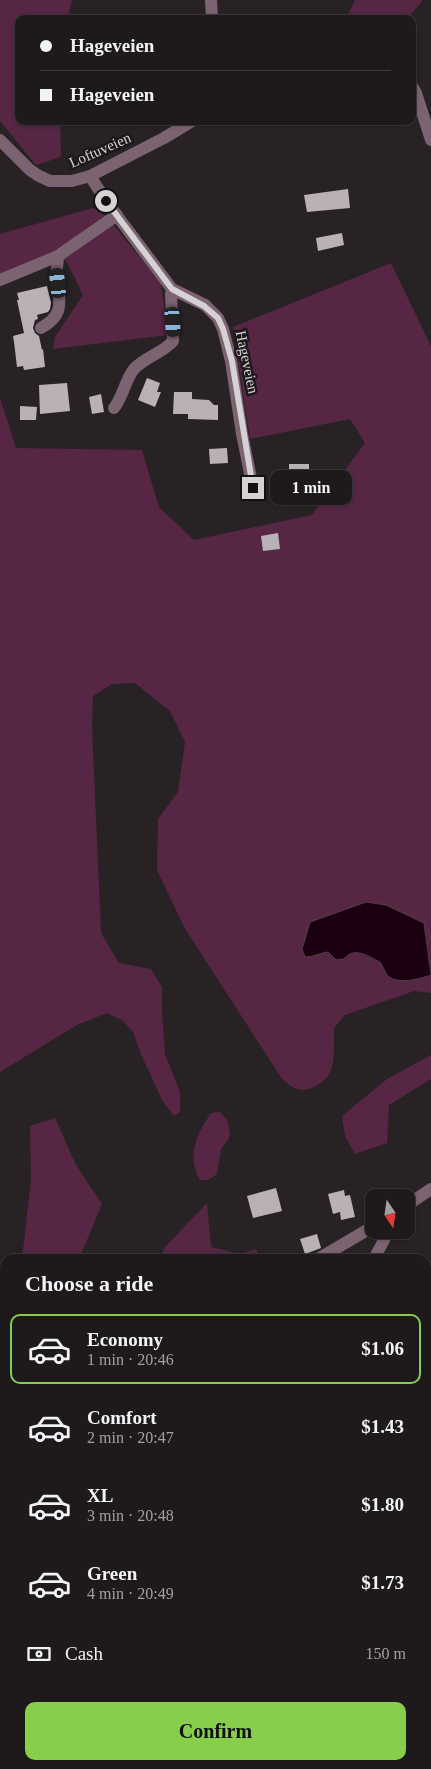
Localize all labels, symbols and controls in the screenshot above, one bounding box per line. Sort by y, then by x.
text: Hageveien [70,35,154,56]
text: Hageveien [70,84,154,105]
street label: Loftuveien [67,129,134,171]
route start [95,190,117,212]
car [48,267,67,299]
car [164,307,181,337]
street label: Hageveien [233,329,262,396]
callout: 1 min [270,470,353,506]
route end [242,477,264,499]
text: 1 min [292,479,330,496]
north arrow [365,1189,415,1239]
map controls [365,1189,415,1239]
text: Choose a ride [25,1271,153,1296]
icon: car [27,1327,72,1372]
text: Economy [87,1329,163,1350]
text: $1.06 [361,1338,404,1359]
text: 1 min · 20:46 [87,1351,174,1368]
icon: car [27,1405,72,1450]
text: Comfort [87,1407,157,1428]
text: $1.43 [361,1416,404,1437]
text: 2 min · 20:47 [87,1429,174,1446]
icon: car [27,1483,72,1528]
text: XL [87,1485,113,1506]
text: $1.80 [361,1494,404,1515]
text: 3 min · 20:48 [87,1507,174,1524]
icon: car [27,1561,72,1606]
text: Green [87,1563,137,1584]
text: $1.73 [361,1572,404,1593]
text: 4 min · 20:49 [87,1585,174,1602]
icon: cash [25,1640,53,1668]
text: Cash [65,1643,103,1664]
text: 150 m [366,1645,406,1662]
button: Confirm [25,1702,406,1760]

